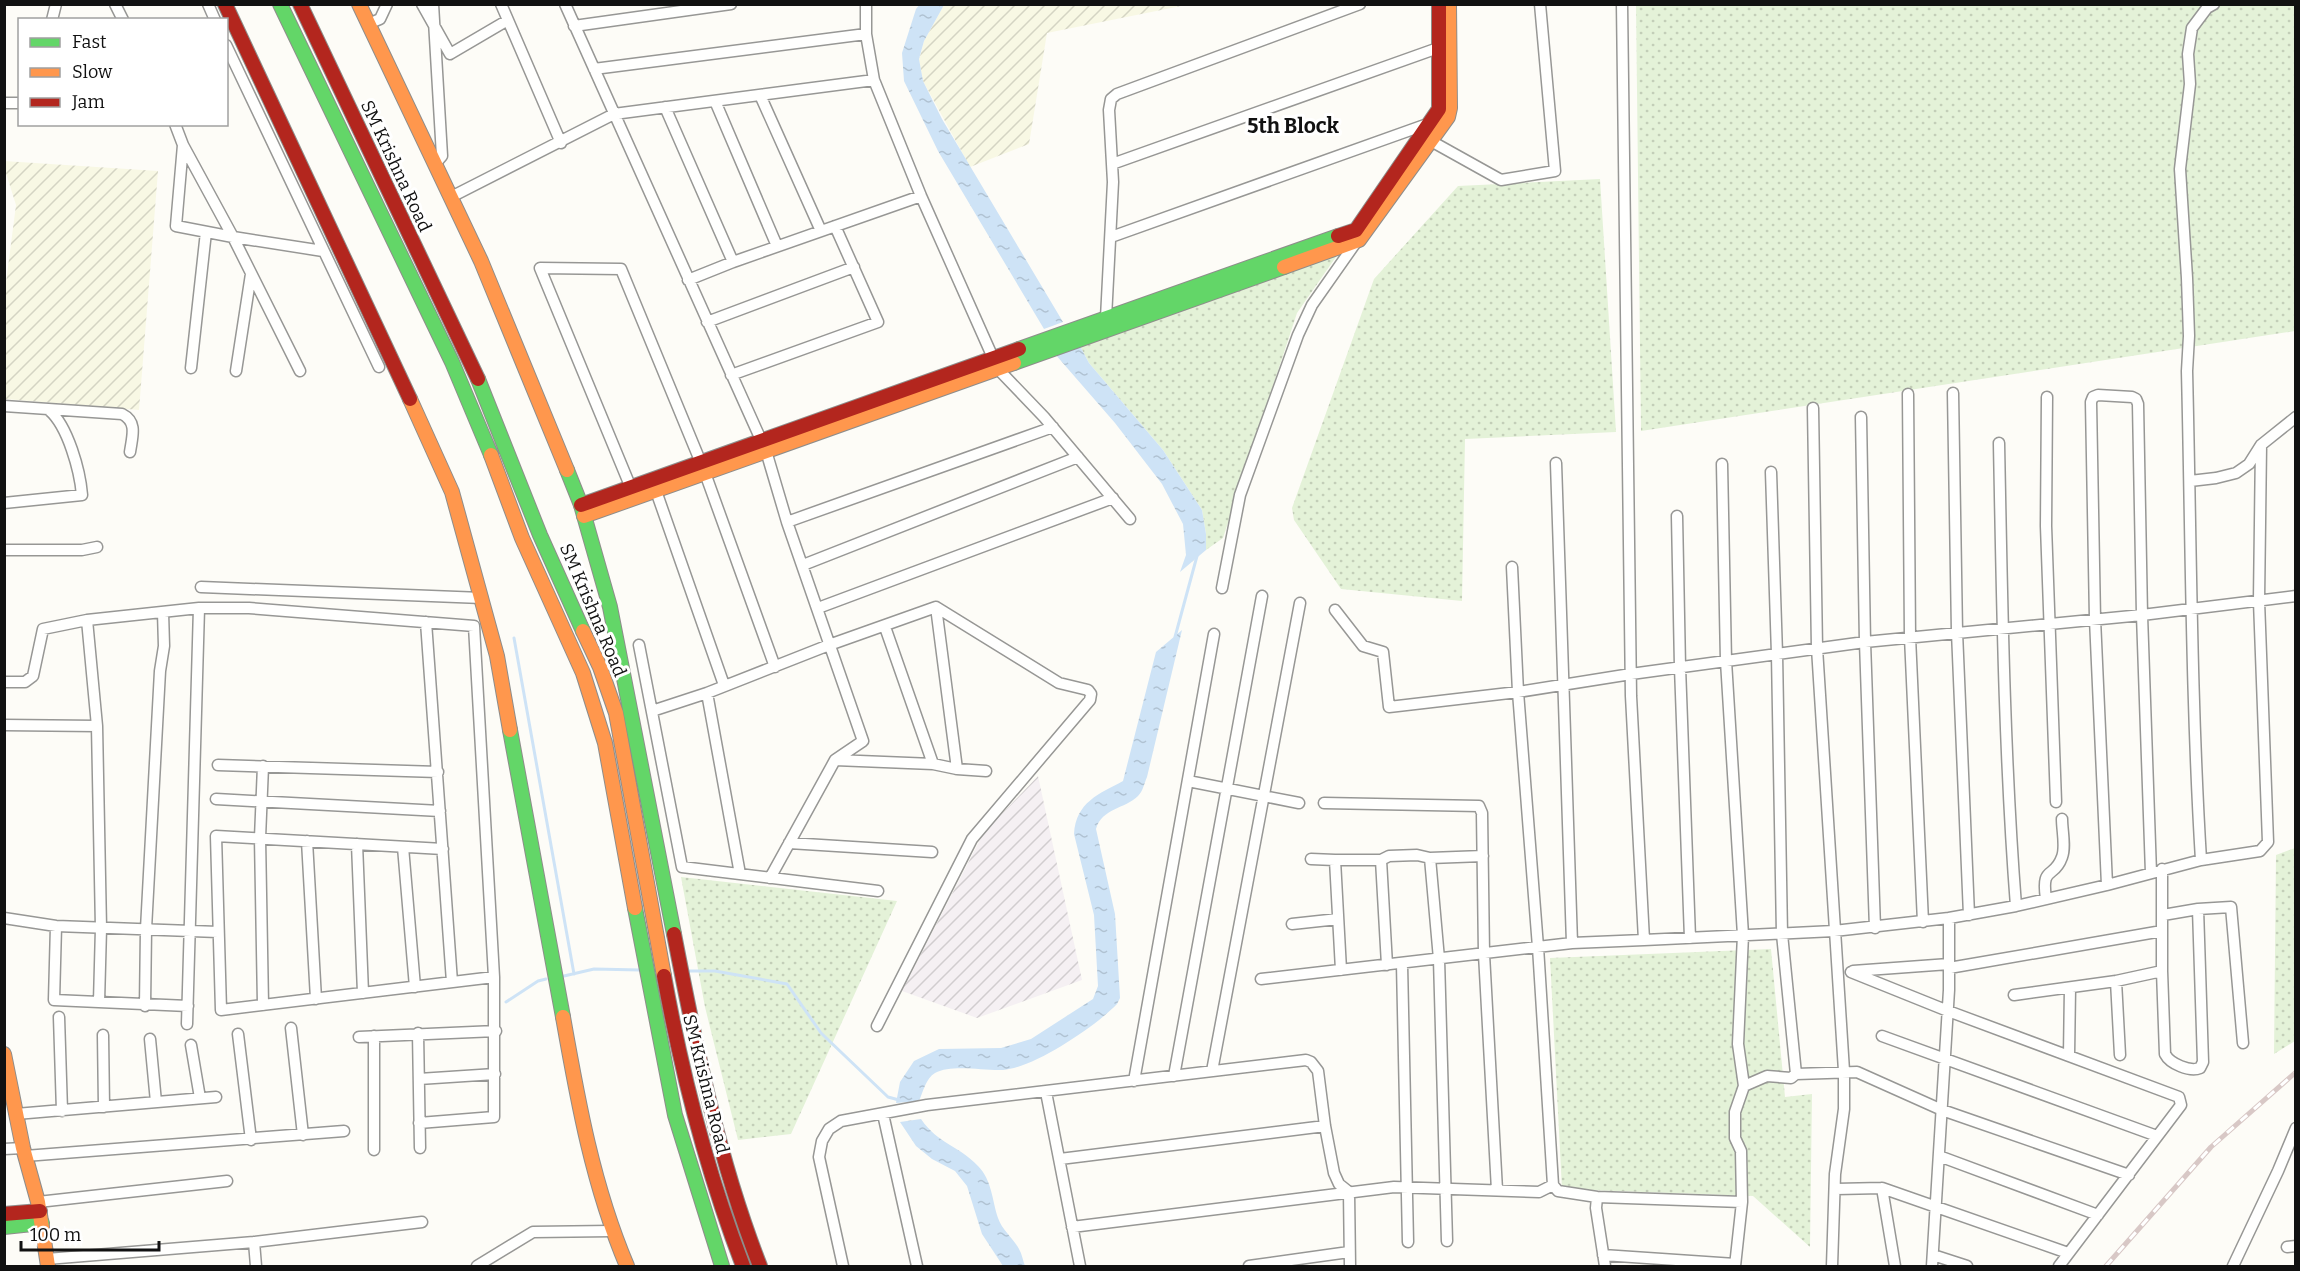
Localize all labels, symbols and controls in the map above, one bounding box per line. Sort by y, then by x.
legend [18,18,228,126]
text: Fast [72,31,107,53]
text: Slow [72,61,113,83]
text: Jam [71,91,105,113]
street label: SM Krishna Road [356,97,436,236]
district label: 5th Block [1247,113,1340,139]
street label: SM Krishna Road [555,540,631,680]
street label: SM Krishna Road [678,1012,734,1156]
scale bar [21,1214,159,1252]
text: 100 m [30,1224,81,1246]

